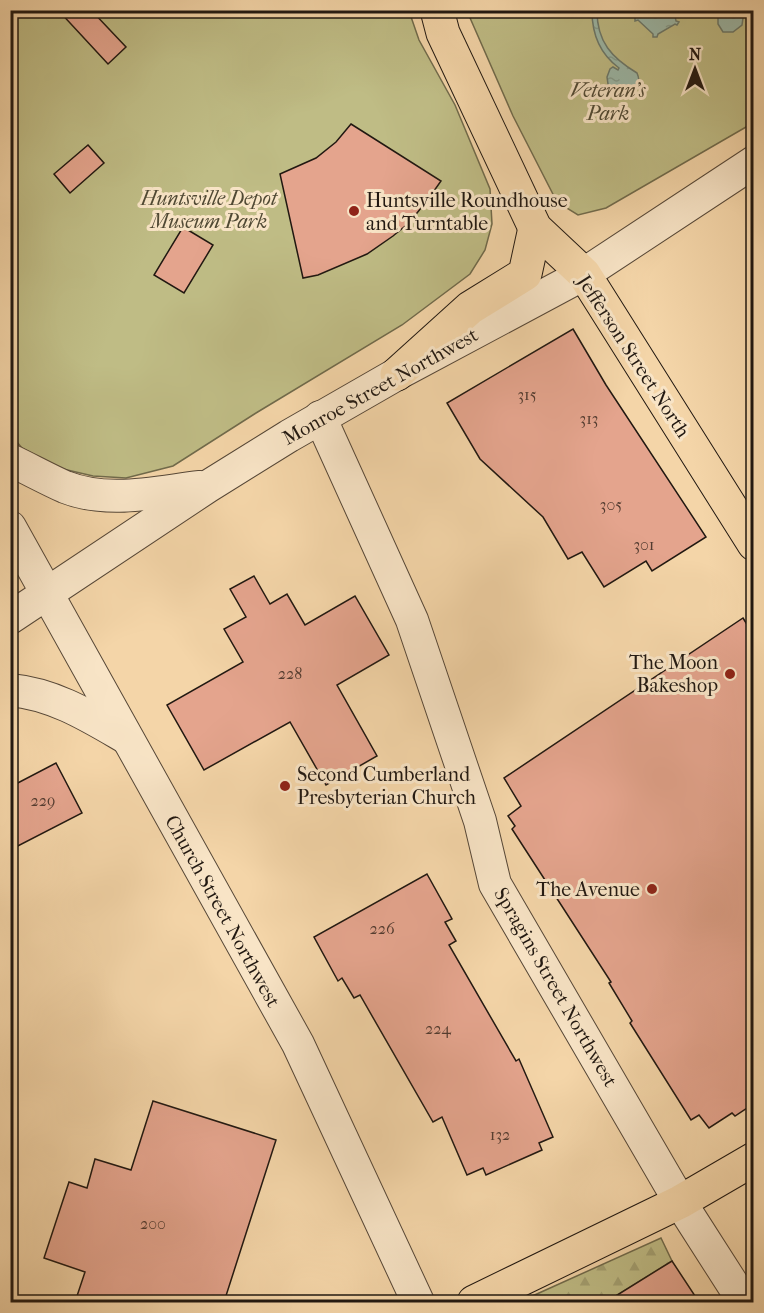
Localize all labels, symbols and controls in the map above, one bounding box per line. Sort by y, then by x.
north arrow [665,39,725,99]
text: N [689,45,702,64]
park label: Veteran's Park [571,79,646,125]
park label: Huntsville Depot Museum Park [140,187,279,233]
place label: Huntsville Roundhouse and Turntable [366,189,568,235]
marker: Huntsville Roundhouse and Turntable [347,204,361,218]
street label: Jefferson Street North [571,269,695,443]
street label: Monroe Street Northwest [279,323,482,450]
house number: 315 [517,385,537,404]
house number: 313 [580,409,598,428]
house number: 305 [600,495,622,514]
house number: 301 [633,535,655,554]
place label: The Moon Bakeshop [629,651,718,697]
house number: 228 [278,664,302,683]
marker: The Moon Bakeshop [723,667,737,681]
place label: Second Cumberland Presbyterian Church [297,763,477,809]
marker: Second Cumberland Presbyterian Church [278,779,292,793]
house number: 229 [31,791,55,810]
street label: Church Street Northwest [160,811,285,1011]
place label: The Avenue [536,878,640,901]
marker: The Avenue [645,882,659,896]
street label: Spragins Street Northwest [489,884,622,1091]
house number: 226 [369,919,395,938]
house number: 224 [425,1019,452,1038]
house number: 132 [490,1125,510,1144]
house number: 200 [140,1214,166,1233]

